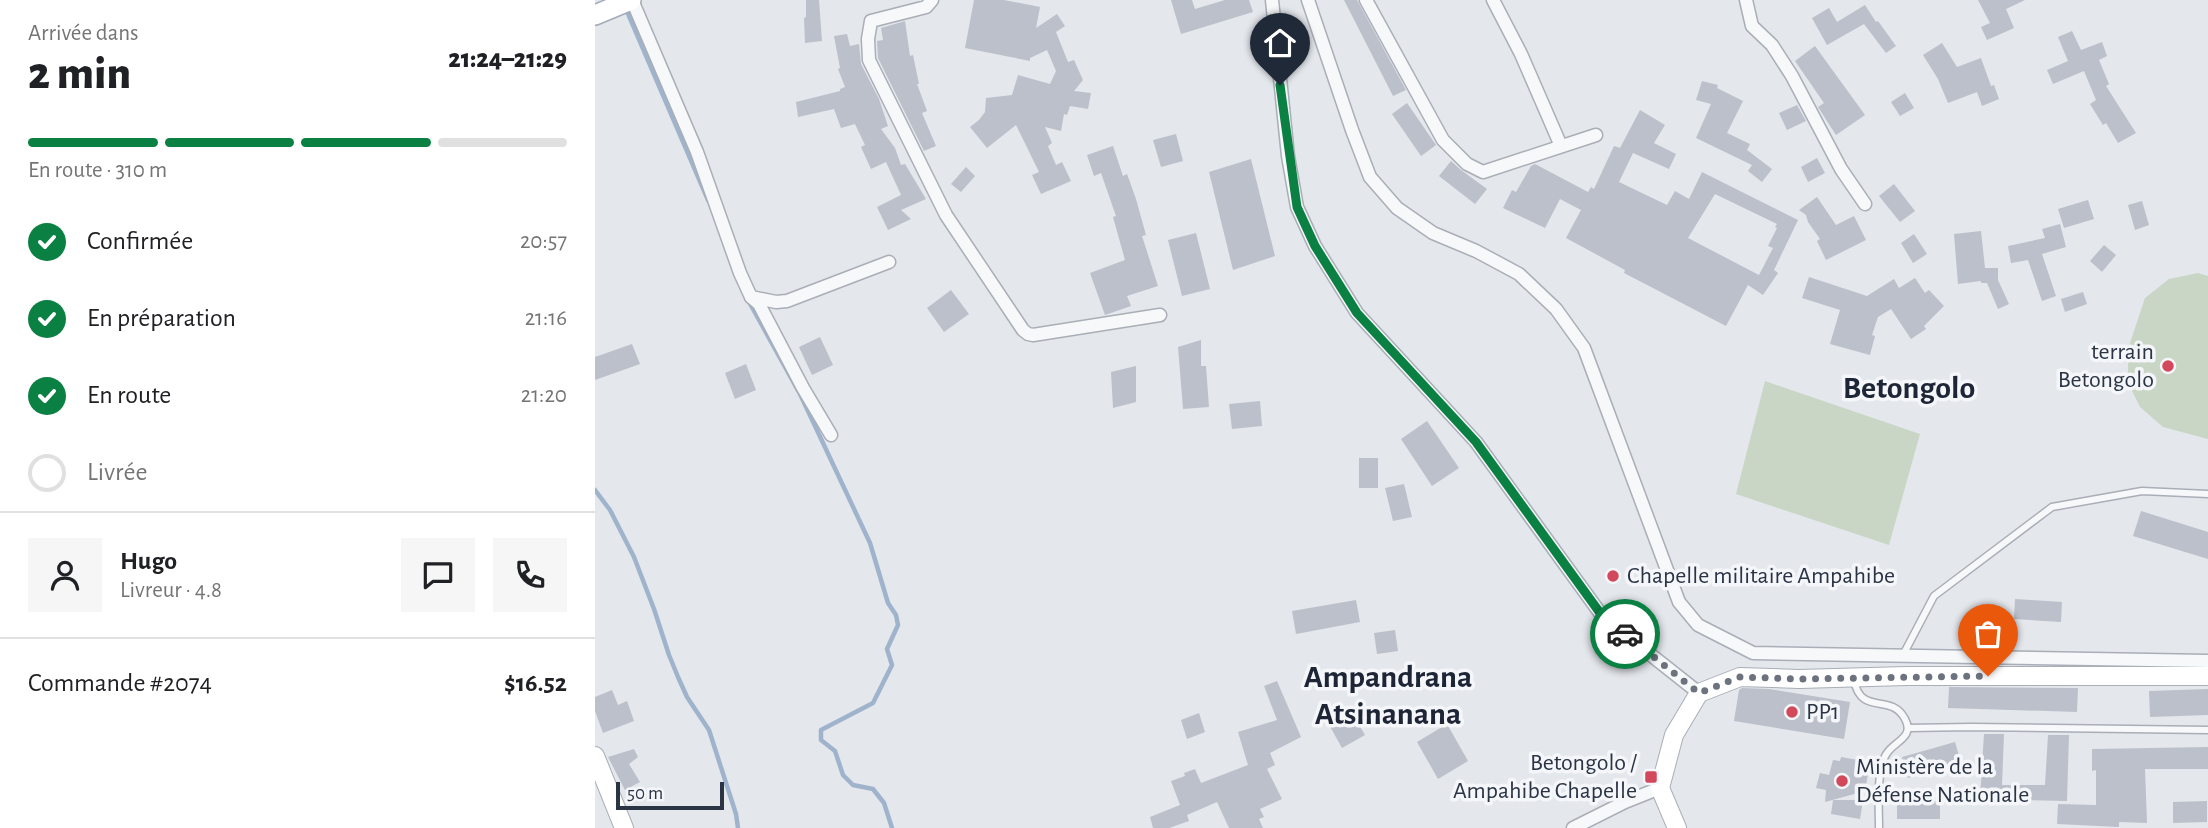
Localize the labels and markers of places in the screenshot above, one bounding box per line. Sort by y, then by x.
pin [1250,13,1310,85]
place label: terrain Betongolo [2058,340,2154,392]
marker: terrain Betongolo [2160,358,2176,374]
place label: Chapelle militaire Ampahibe [1627,564,1895,588]
marker: Chapelle militaire Ampahibe [1605,568,1621,584]
pin [1958,604,2018,676]
place label: PP1 [1806,700,1839,724]
marker: PP1 [1784,704,1800,720]
place label: Betongolo / Ampahibe Chapelle [1453,751,1637,803]
place label: Ministère de la Défense Nationale [1856,755,2029,807]
marker: Betongolo / Ampahibe Chapelle [1643,769,1659,785]
marker: Ministère de la Défense Nationale [1834,773,1850,789]

